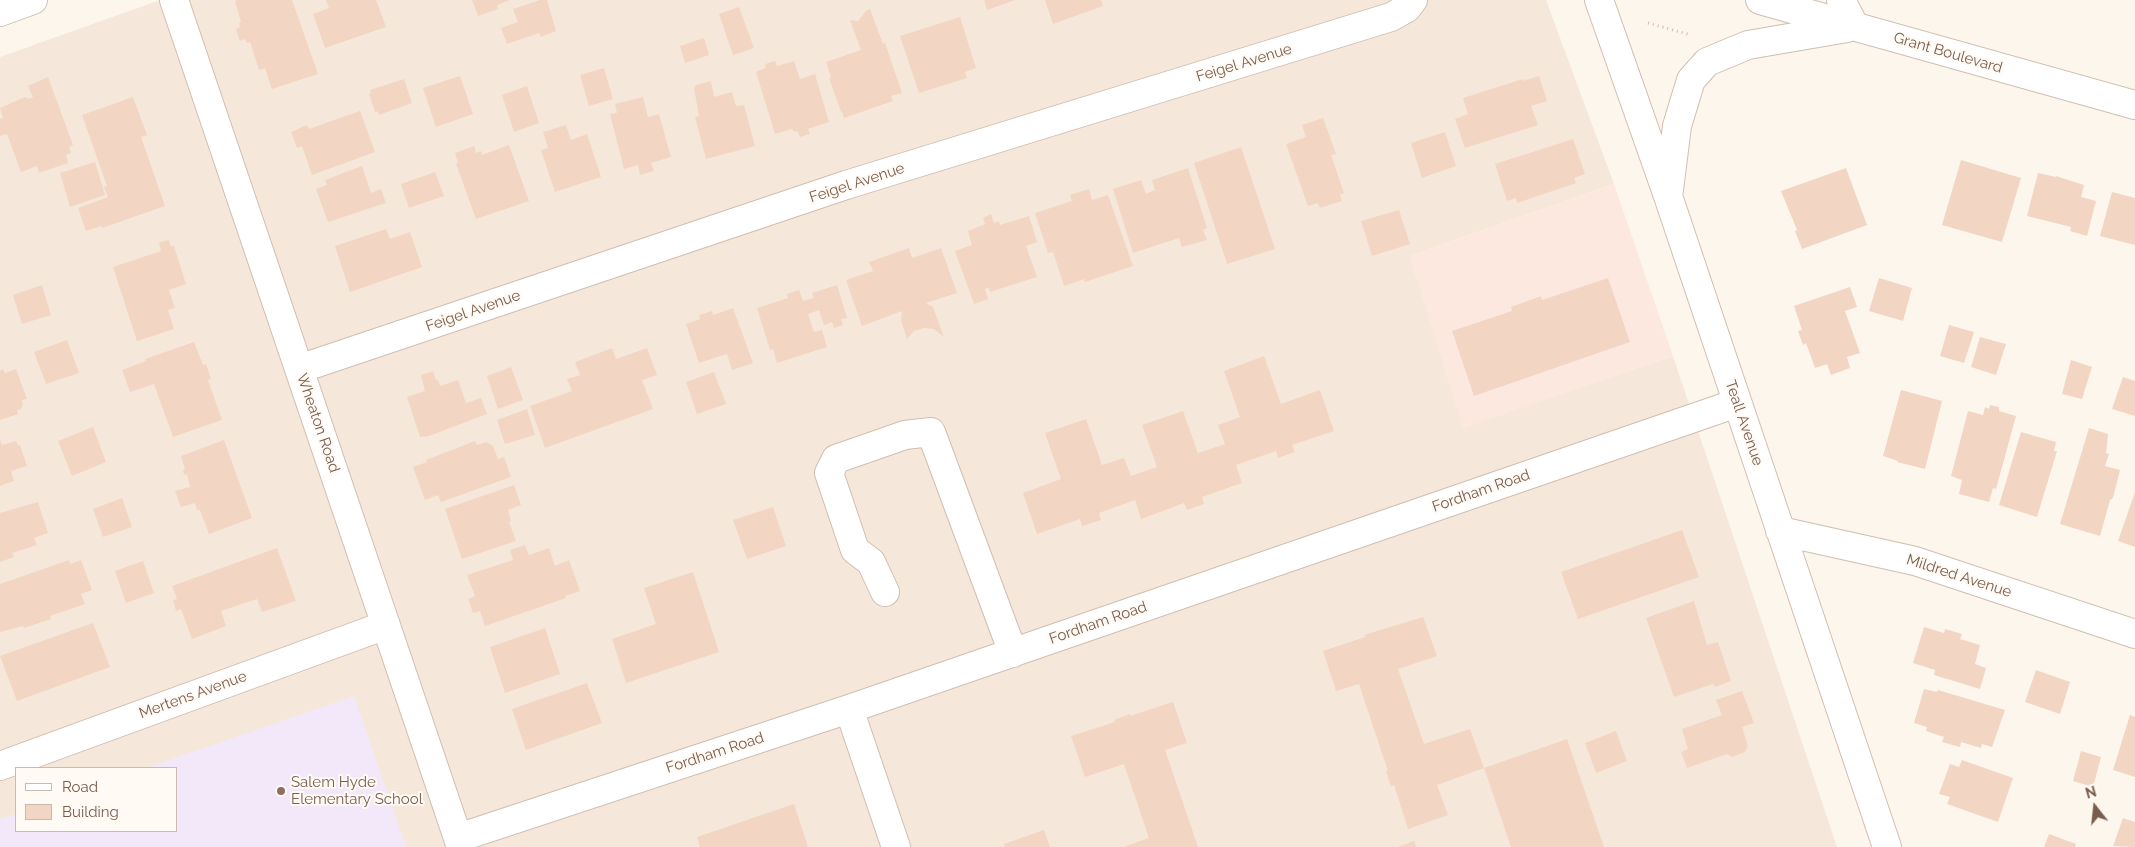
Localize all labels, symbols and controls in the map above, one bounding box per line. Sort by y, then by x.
street label: Grant Boulevard [1891,29,2005,77]
street label: Feigel Avenue [1194,40,1294,86]
street label: Feigel Avenue [807,159,907,207]
street label: Feigel Avenue [423,286,523,336]
street label: Wheaton Road [293,371,343,475]
street label: Teall Avenue [1721,378,1767,468]
street label: Fordham Road [1430,466,1532,516]
street label: Mildred Avenue [1904,551,2014,601]
street label: Fordham Road [1047,598,1149,648]
street label: Mertens Avenue [137,667,249,723]
street label: Fordham Road [664,729,766,777]
legend [15,767,178,832]
place label: Salem Hyde Elementary School [291,773,423,808]
text: Road [62,778,98,796]
north arrow [2070,782,2120,832]
text: N [2084,783,2098,802]
marker: Salem Hyde Elementary School [275,785,287,797]
text: Building [62,803,119,821]

